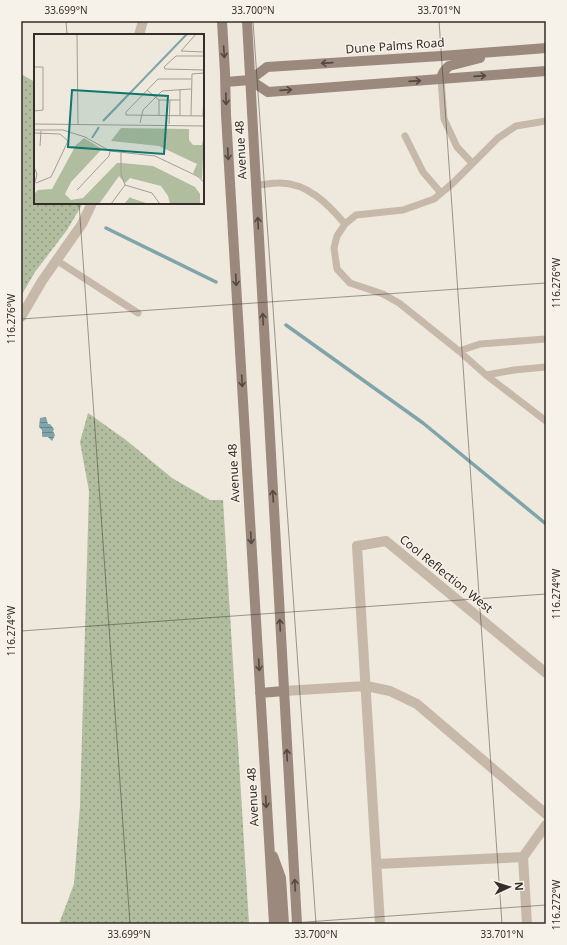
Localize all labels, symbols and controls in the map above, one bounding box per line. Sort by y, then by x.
text: 33.699°N [44,3,88,17]
text: 33.700°N [231,3,275,17]
text: 33.701°N [417,3,461,17]
inset map [34,34,204,204]
street label: Dune Palms Road [345,34,445,57]
one-way arrow [221,45,228,58]
one-way arrow [321,60,334,67]
one-way arrow [473,72,486,79]
one-way arrow [408,77,421,84]
one-way arrow [279,87,292,94]
one-way arrow [222,92,230,105]
street label: Avenue 48 [230,120,251,180]
one-way arrow [225,147,232,160]
one-way arrow [255,217,262,230]
text: 116.276°W [549,257,563,308]
one-way arrow [232,273,239,286]
text: 116.276°W [4,293,18,344]
one-way arrow [260,313,267,326]
one-way arrow [238,374,245,387]
street label: Avenue 48 [223,443,244,503]
one-way arrow [269,490,277,503]
one-way arrow [248,531,255,544]
street label: Cool Reflection West [396,531,497,617]
text: 116.274°W [549,568,563,619]
text: 116.274°W [4,605,18,656]
one-way arrow [276,619,284,632]
one-way arrow [255,658,262,671]
one-way arrow [284,749,291,762]
street label: Avenue 48 [242,767,263,827]
one-way arrow [263,795,270,808]
north arrow [489,867,529,907]
one-way arrow [291,879,298,892]
text: 116.272°W [549,879,563,930]
text: N [512,881,527,891]
text: 33.699°N [107,927,151,941]
text: 33.700°N [294,927,338,941]
text: 33.701°N [480,927,524,941]

